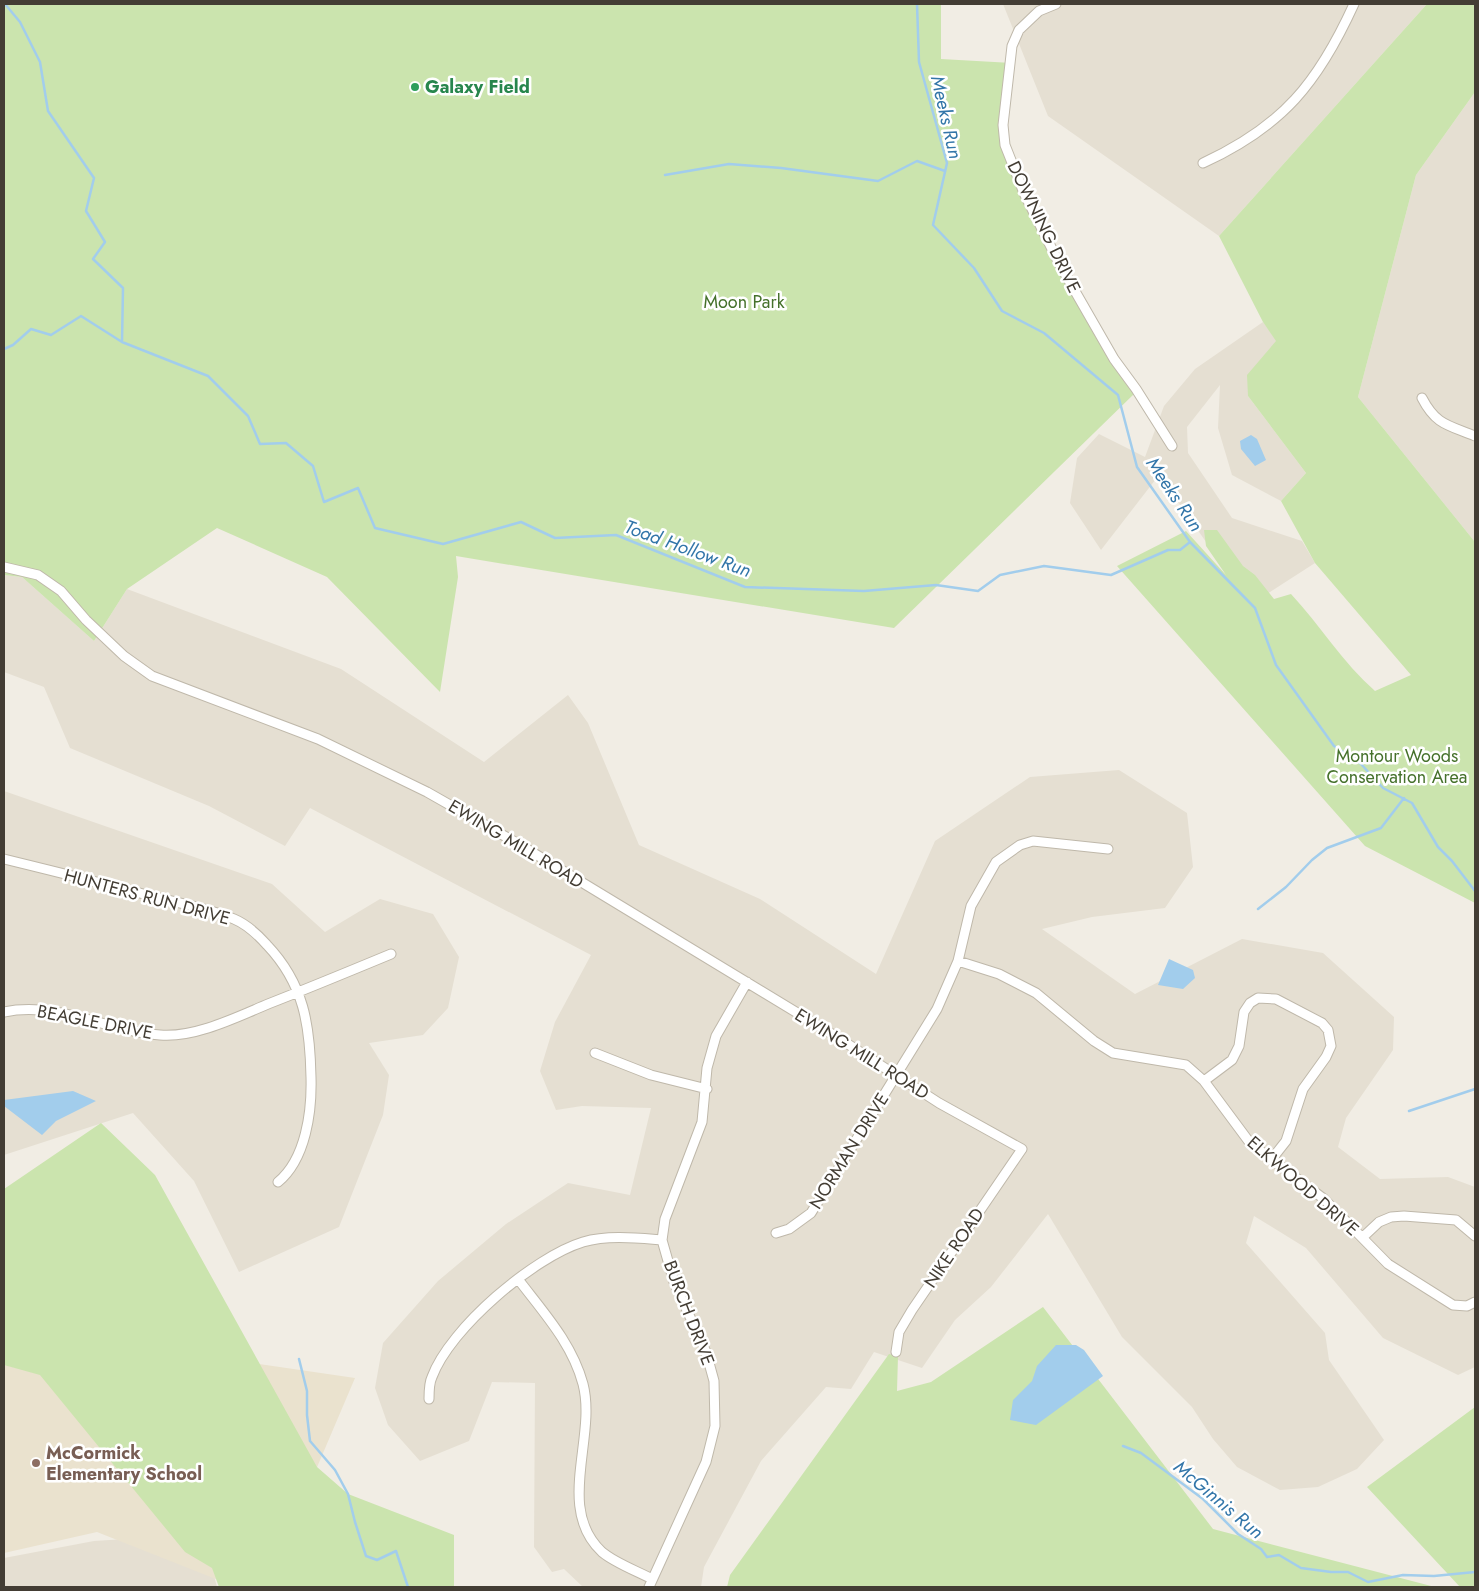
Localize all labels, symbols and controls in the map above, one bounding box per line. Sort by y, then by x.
water label: Meeks Run [924,73,969,161]
place label: Galaxy Field [425,74,530,100]
marker: Galaxy Field [409,81,421,93]
street label: DOWNING DRIVE [1001,157,1087,297]
park label: Moon Park [703,289,785,315]
water label: Meeks Run [1140,452,1210,537]
water label: Toad Hollow Run [621,513,755,584]
park label: Montour Woods Conservation Area [1327,743,1467,790]
street label: EWING MILL ROAD [443,793,589,895]
street label: HUNTERS RUN DRIVE [61,862,233,932]
street label: BEAGLE DRIVE [35,998,155,1046]
street label: EWING MILL ROAD [790,1002,934,1106]
street label: NORMAN DRIVE [803,1088,895,1214]
street label: ELKWOOD DRIVE [1241,1130,1365,1242]
street label: NIKE ROAD [918,1203,990,1293]
street label: BURCH DRIVE [657,1257,721,1369]
place label: McCormick Elementary School [46,1440,202,1487]
water label: McGinnis Run [1168,1454,1269,1545]
marker: McCormick Elementary School [30,1457,42,1469]

